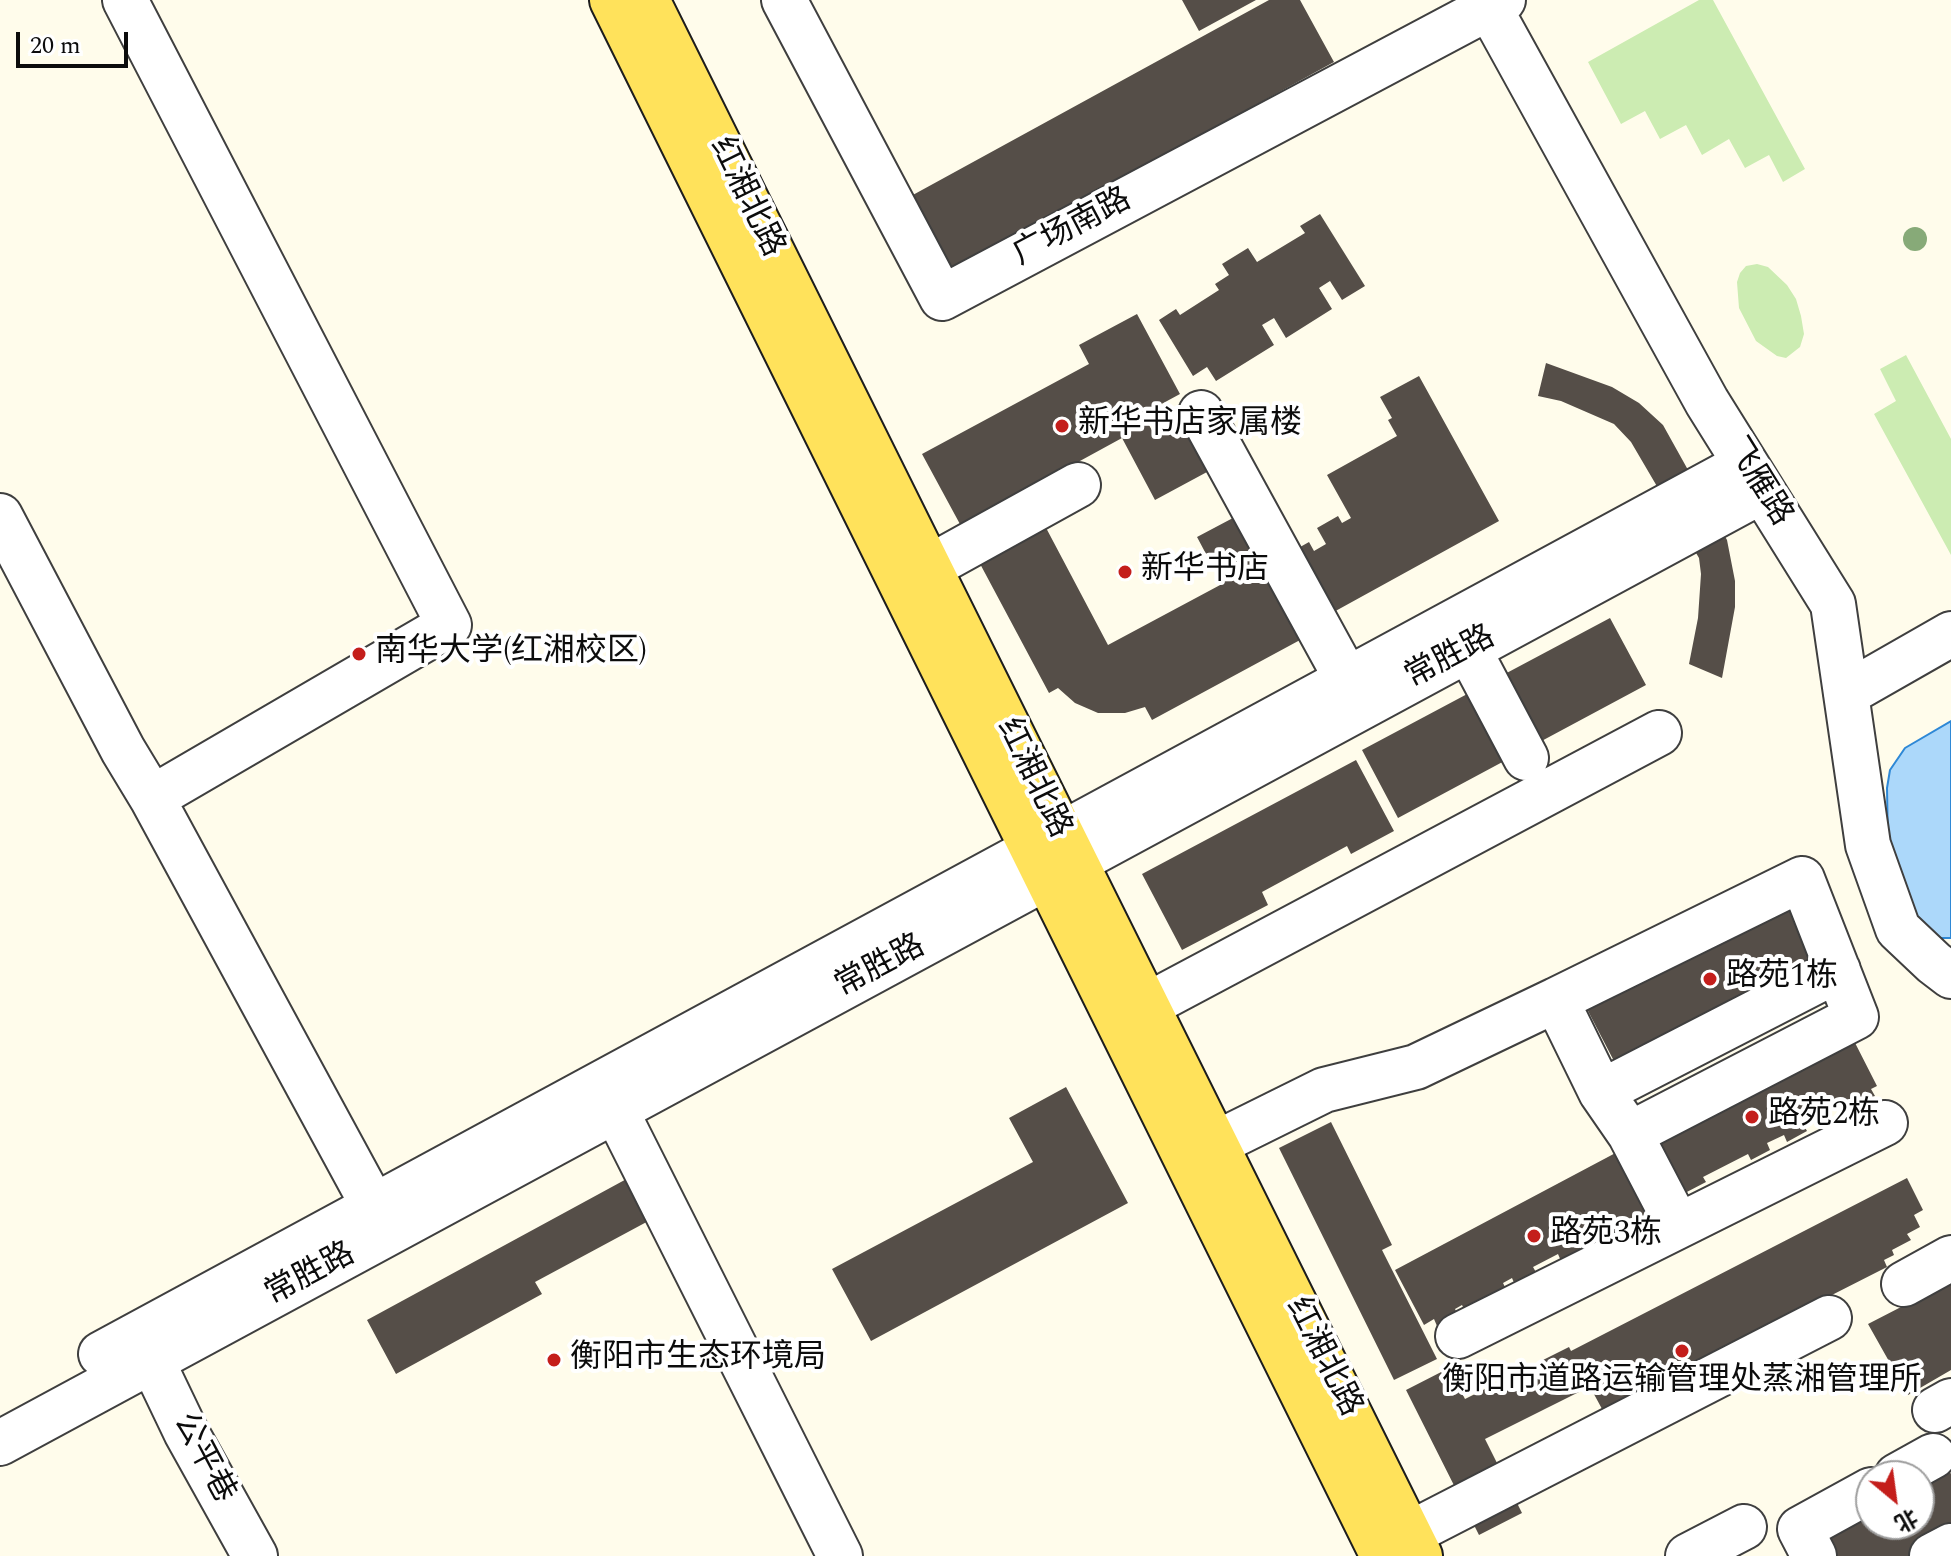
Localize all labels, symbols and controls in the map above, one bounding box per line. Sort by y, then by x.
scale bar [20,16,132,66]
text: 20 m [30,28,81,64]
street label: 红湘北路 [700,132,790,264]
street label: 广场南路 [1007,182,1139,276]
place label: 新华书店家属楼 [1078,407,1302,445]
marker: 新华书店家属楼 [1053,417,1071,435]
street label: 飞雁路 [1715,432,1799,534]
place label: 新华书店 [1141,553,1269,591]
marker: 新华书店 [1116,563,1134,581]
street label: 常胜路 [1400,620,1502,698]
place label: 南华大学(红湘校区) [375,635,647,673]
marker: 南华大学(红湘校区) [350,645,368,663]
street label: 红湘北路 [987,713,1077,845]
street label: 常胜路 [830,929,932,1007]
place label: 路苑1栋 [1726,960,1838,998]
marker: 路苑1栋 [1701,970,1719,988]
place label: 路苑2栋 [1768,1098,1880,1136]
marker: 路苑2栋 [1743,1108,1761,1126]
place label: 路苑3栋 [1550,1217,1662,1255]
marker: 路苑3栋 [1525,1227,1543,1245]
street label: 常胜路 [260,1237,362,1315]
street label: 红湘北路 [1276,1292,1368,1424]
place label: 衡阳市生态环境局 [570,1341,826,1379]
marker: 衡阳市道路运输管理处蒸湘管理所 [1673,1342,1691,1360]
marker: 衡阳市生态环境局 [545,1351,563,1369]
place label: 衡阳市道路运输管理处蒸湘管理所 [1442,1364,1922,1402]
street label: 公平巷 [163,1408,241,1510]
north arrow [1855,1460,1935,1540]
text: 北 [1888,1500,1924,1539]

